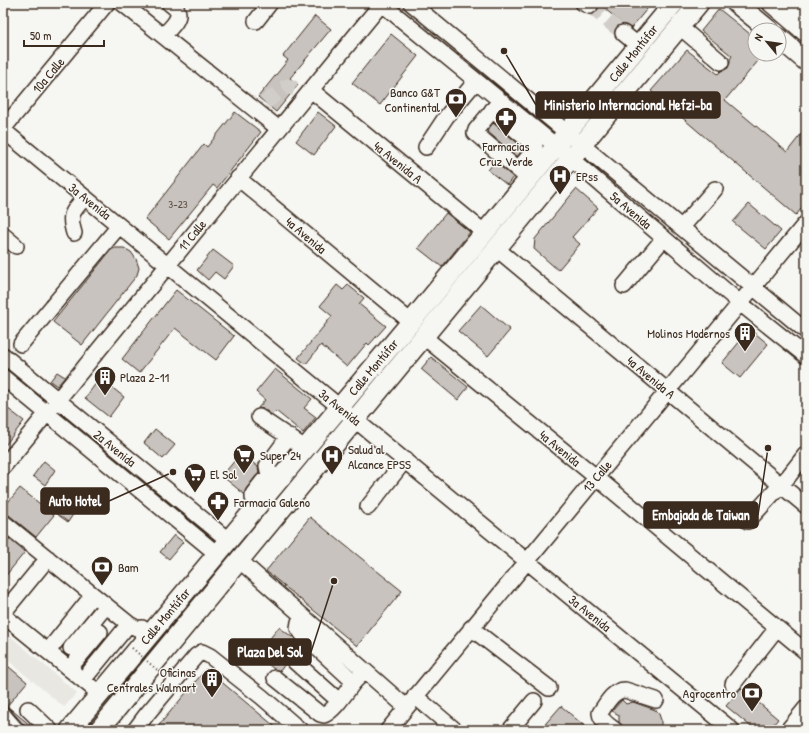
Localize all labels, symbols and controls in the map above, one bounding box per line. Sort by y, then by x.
street label: Calle Montúfar [604,20,662,86]
scale bar [24,22,104,48]
north arrow [747,22,787,62]
text: 50 m [30,27,51,44]
text: N [751,31,766,43]
street label: 10a Calle [28,53,68,97]
place label: Banco G&T Continental [384,83,441,116]
bank icon: Banco G&T Continental [443,86,469,119]
callout: Ministerio Internacional Hefzi-ba [536,92,720,118]
text: Ministerio Internacional Hefzi-ba [544,95,712,114]
pharmacy icon: Farmacias Cruz Verde [493,105,519,138]
street label: 4a Avenida A [370,137,427,188]
place label: Farmacias Cruz Verde [479,137,533,170]
hospital icon: EPss [547,163,573,196]
place label: EPss [576,167,598,185]
street label: 3a Avenida [65,178,115,224]
street label: 5a Avenida [606,187,656,233]
house number: 3-23 [168,197,188,211]
street label: 4a Avenida [282,212,330,258]
street label: 11 Calle [174,216,210,254]
building icon: Molinos Modernos [732,320,758,353]
place label: Molinos Modernos [647,324,730,342]
street label: Calle Montúfar [344,335,402,399]
street label: 4a Avenida A [623,351,679,403]
building icon: Plaza 2-11 [92,364,118,397]
place label: Plaza 2-11 [120,368,170,386]
street label: 3a Avenida [315,384,365,430]
street label: 2a Avenida [90,425,140,471]
street label: 4a Avenida [535,426,585,470]
place label: Salud al Alcance EPSS [348,440,411,473]
supermarket icon: Super 24 [231,442,257,475]
hospital icon: Salud al Alcance EPSS [319,443,345,476]
place label: Super 24 [260,446,301,464]
street label: 13 Calle [578,456,616,496]
supermarket icon: El Sol [182,461,208,494]
place label: El Sol [210,465,237,483]
callout: Auto Hotel [41,488,109,514]
pharmacy icon: Farmacia Galeno [205,489,231,522]
text: Auto Hotel [49,491,101,510]
place label: Farmacia Galeno [233,493,310,511]
callout: Embajada de Taiwan [644,502,758,528]
text: Embajada de Taiwan [652,505,750,525]
bank icon: Bam [89,554,115,587]
place label: Bam [118,558,139,576]
street label: Calle Montúfar [136,584,194,648]
street label: 3a Avenida [565,590,615,636]
callout: Plaza Del Sol [229,639,311,665]
text: Plaza Del Sol [237,642,303,661]
place label: Oficinas Centrales Walmart [107,663,197,696]
building icon: Oficinas Centrales Walmart [199,666,225,699]
bank icon: Agrocentro [739,680,765,713]
place label: Agrocentro [683,684,736,702]

